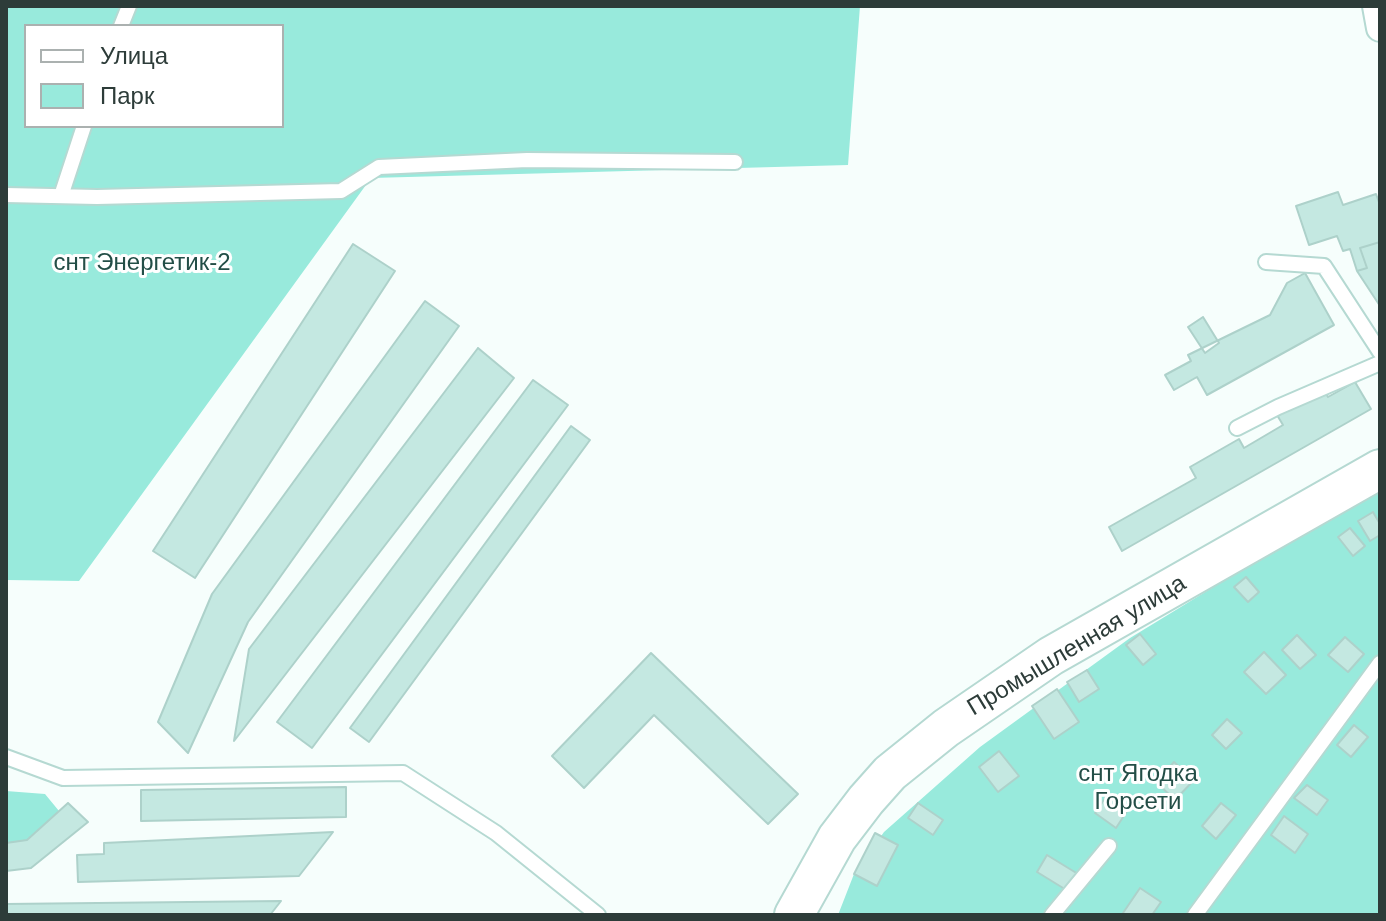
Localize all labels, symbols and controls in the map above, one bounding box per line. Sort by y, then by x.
legend [24,24,284,128]
text: Улица [100,42,168,69]
text: Парк [100,82,154,109]
park label: снт Энергетик-2 [53,249,231,277]
street label: Промышленная улица [963,569,1191,723]
park label: снт Ягодка Горсети [1078,760,1198,816]

